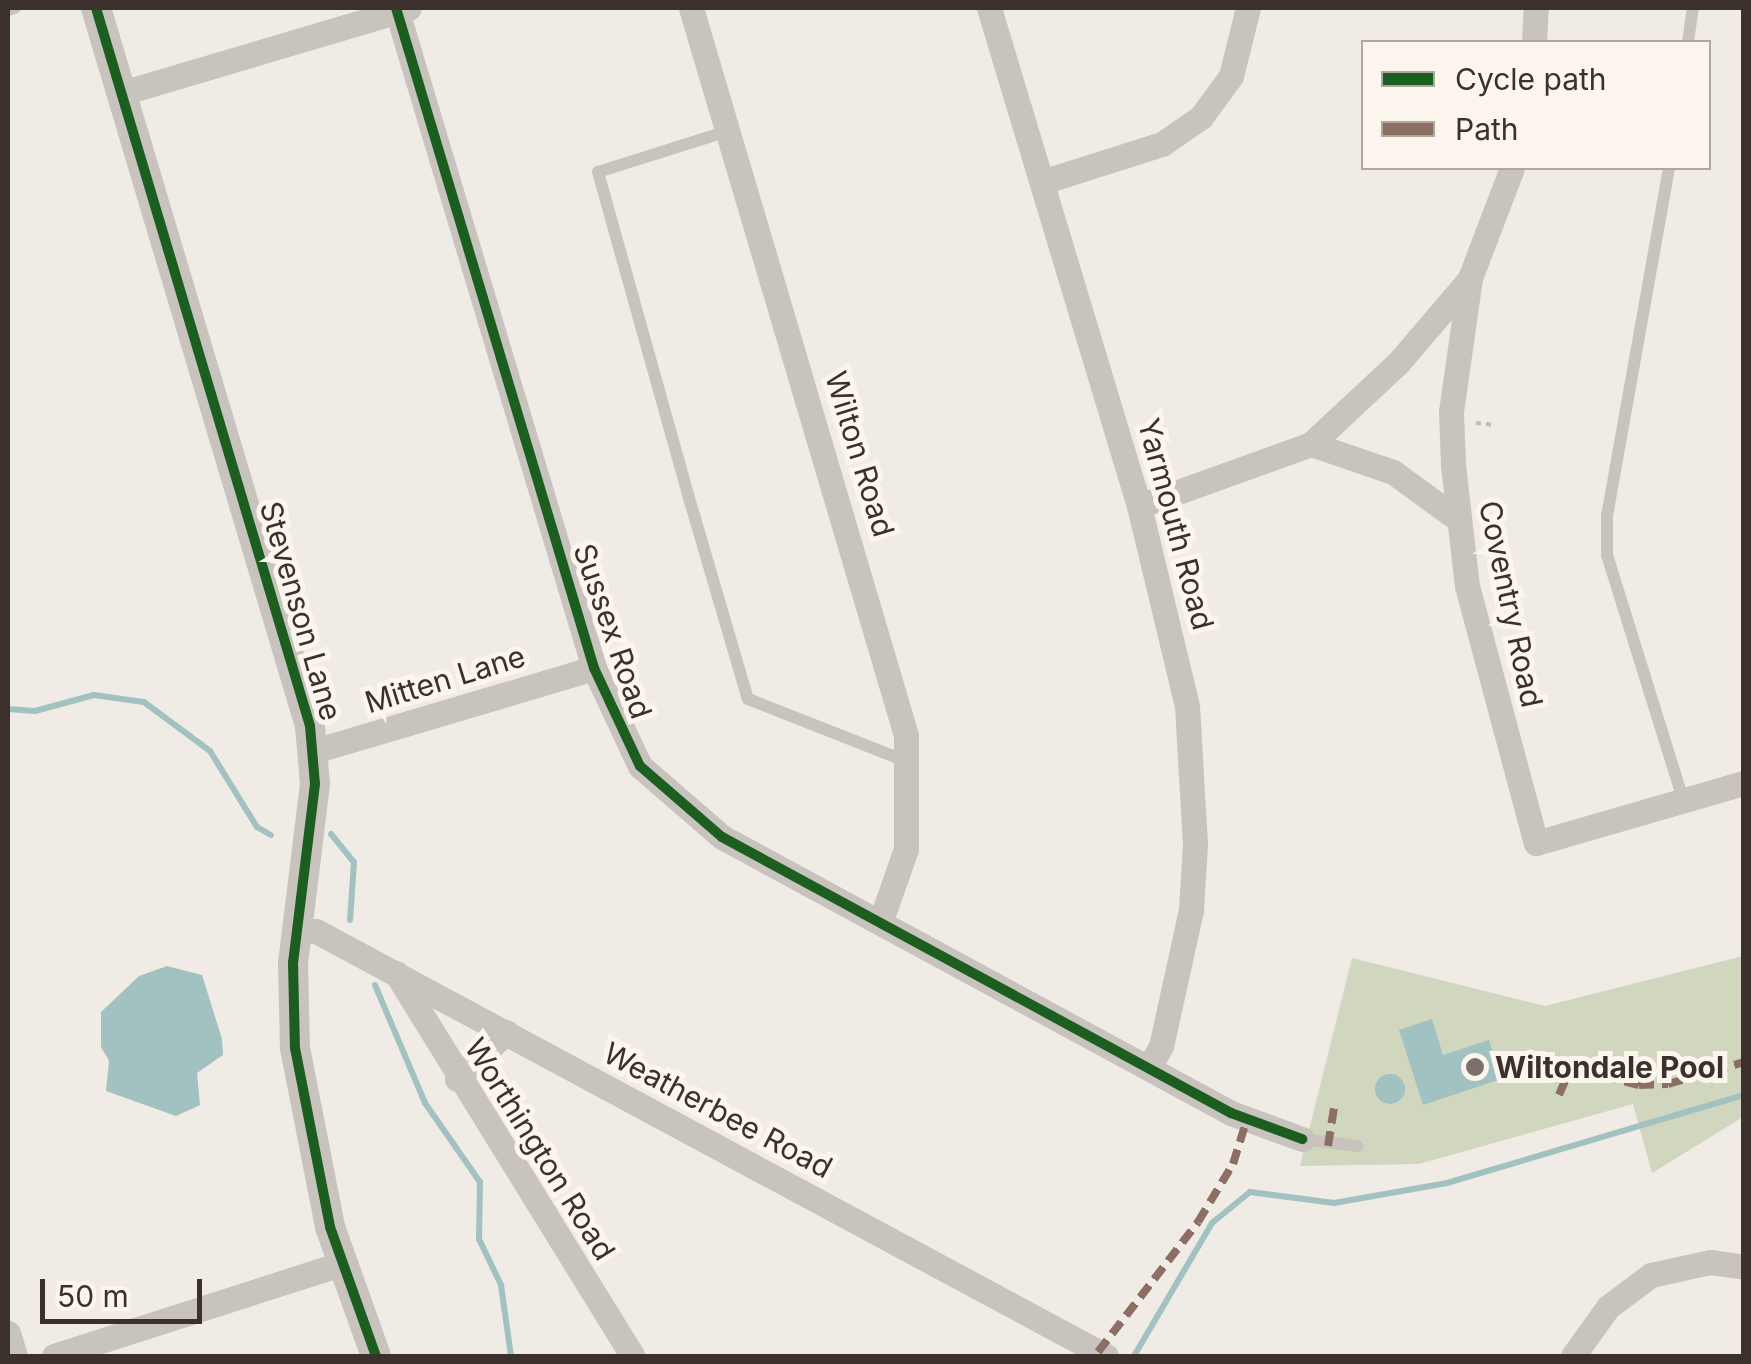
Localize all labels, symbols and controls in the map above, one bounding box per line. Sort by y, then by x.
legend [1361,40,1711,170]
text: Cycle path [1455,61,1607,97]
text: Path [1455,111,1519,147]
street label: Wilton Road [818,367,902,541]
street label: Yarmouth Road [1131,414,1221,634]
street label: Stevenson Lane [253,497,349,725]
street label: Coventry Road [1472,498,1550,710]
street label: Sussex Road [566,539,660,723]
street label: Mitten Lane [361,638,529,720]
street label: Worthington Road [457,1031,623,1267]
street label: Weatherbee Road [598,1035,838,1185]
place label: Wiltondale Pool [1495,1049,1724,1085]
marker: Wiltondale Pool [1464,1056,1486,1078]
scale bar [45,1259,208,1321]
text: 50 m [57,1278,129,1314]

